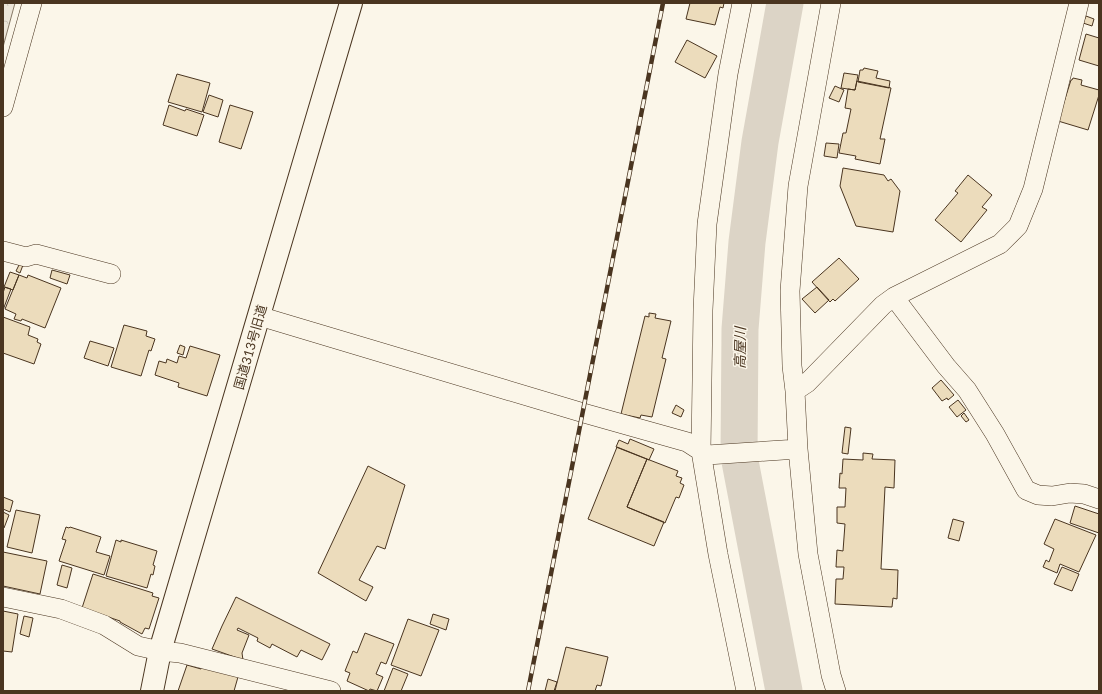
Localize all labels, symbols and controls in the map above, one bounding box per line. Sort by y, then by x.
street label: 国道313号旧道 [230,303,270,391]
water label: 高屋川 [731,325,748,369]

